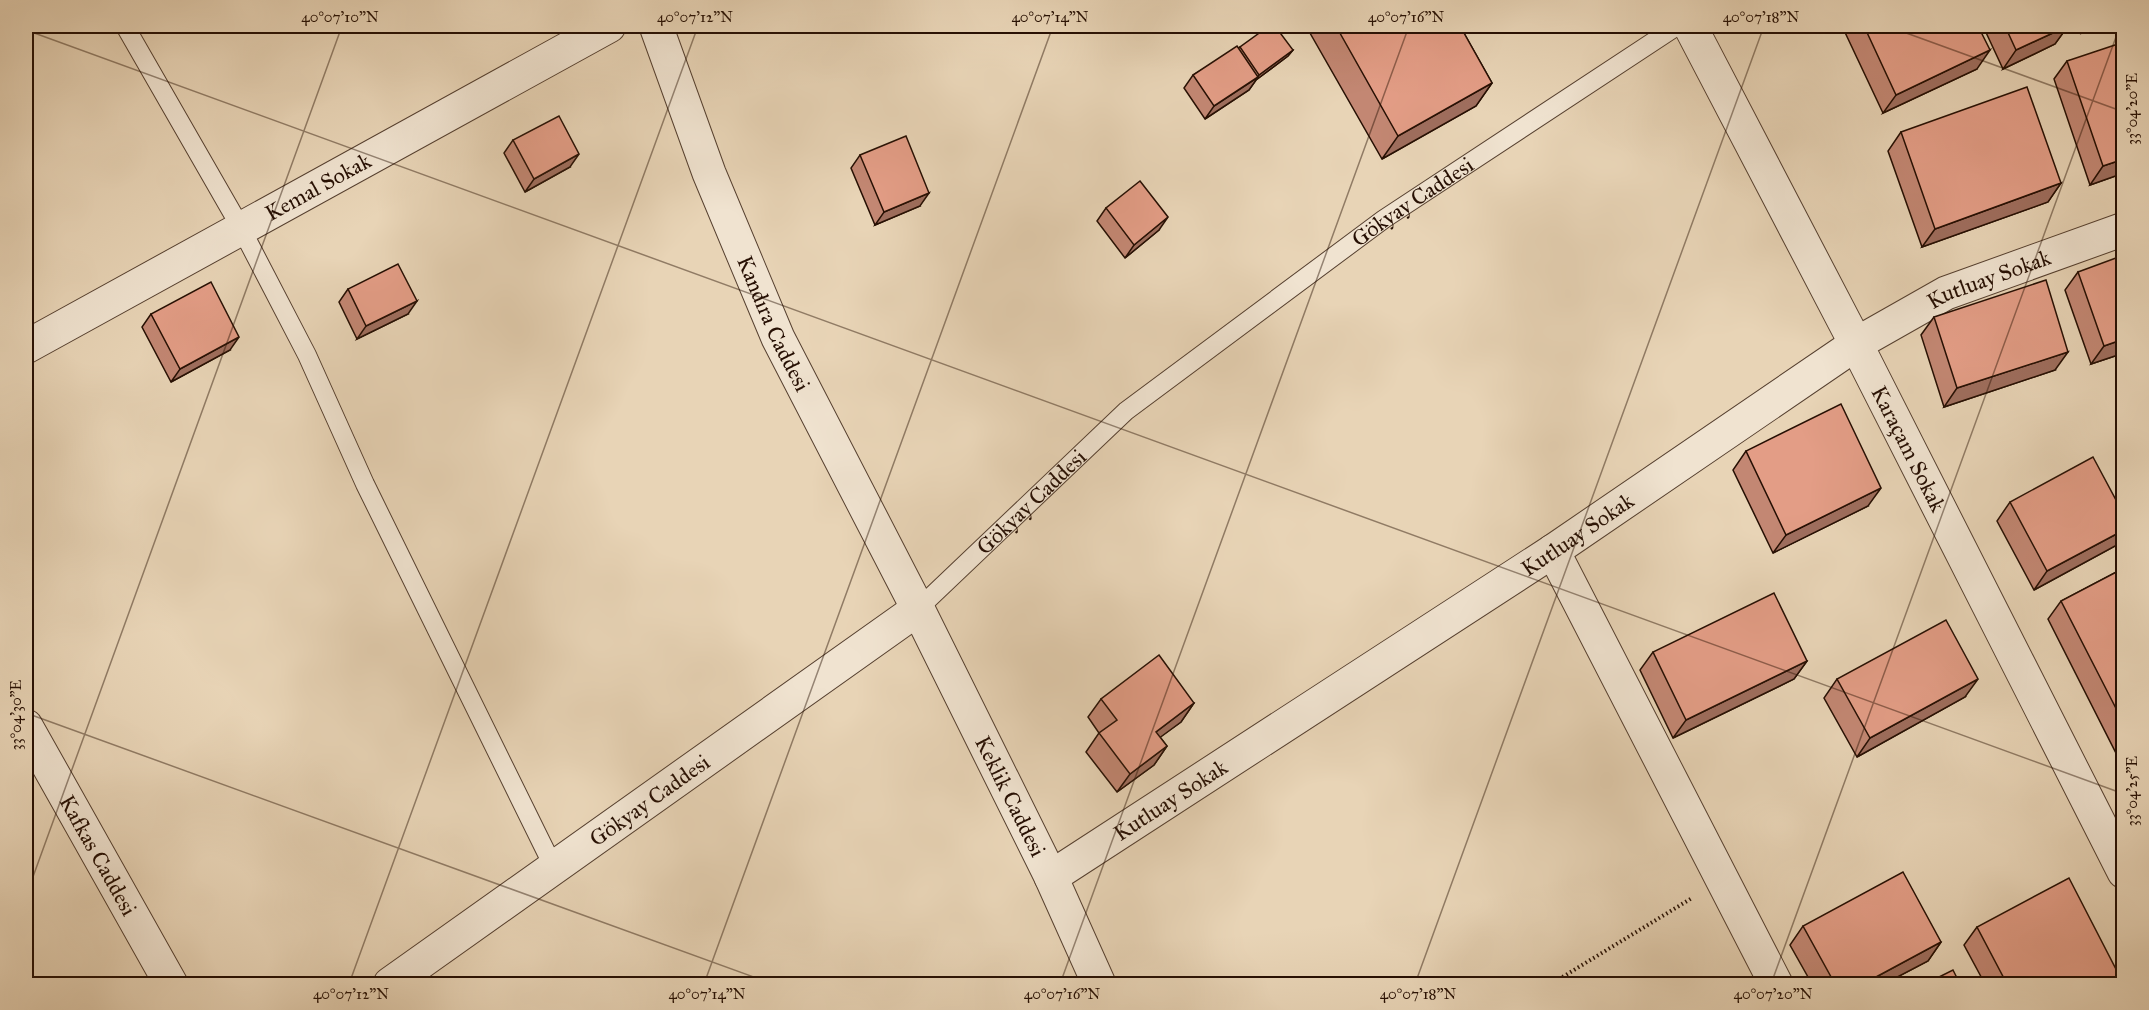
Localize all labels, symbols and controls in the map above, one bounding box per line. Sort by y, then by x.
text: 40°07'10"N [301,8,379,26]
text: 40°07'12"N [657,8,733,26]
text: 40°07'14"N [1012,8,1089,26]
text: 40°07'16"N [1368,8,1444,26]
text: 40°07'18"N [1723,8,1800,26]
text: 33°04'20"E [2123,73,2141,145]
street label: Kemal Sokak [260,147,376,227]
street label: Gökyay Caddesi [1346,151,1479,253]
street label: Kutluay Sokak [1922,243,2055,315]
street label: Kandıra Caddesi [731,252,816,396]
street label: Karaçam Sokak [1865,381,1952,517]
street label: Gökyay Caddesi [971,443,1092,560]
street label: Kutluay Sokak [1516,487,1640,582]
text: 33°04'30"E [7,679,25,750]
street label: Keklik Caddesi [969,731,1052,861]
street label: Gökyay Caddesi [584,748,715,852]
street label: Kutluay Sokak [1109,753,1233,847]
text: 33°04'25"E [2123,756,2141,826]
street label: Kafkas Caddesi [53,790,143,920]
text: 40°07'12"N [313,985,389,1003]
text: 40°07'14"N [669,985,746,1003]
text: 40°07'16"N [1024,985,1100,1003]
text: 40°07'18"N [1380,985,1457,1003]
text: 40°07'20"N [1734,985,1813,1003]

